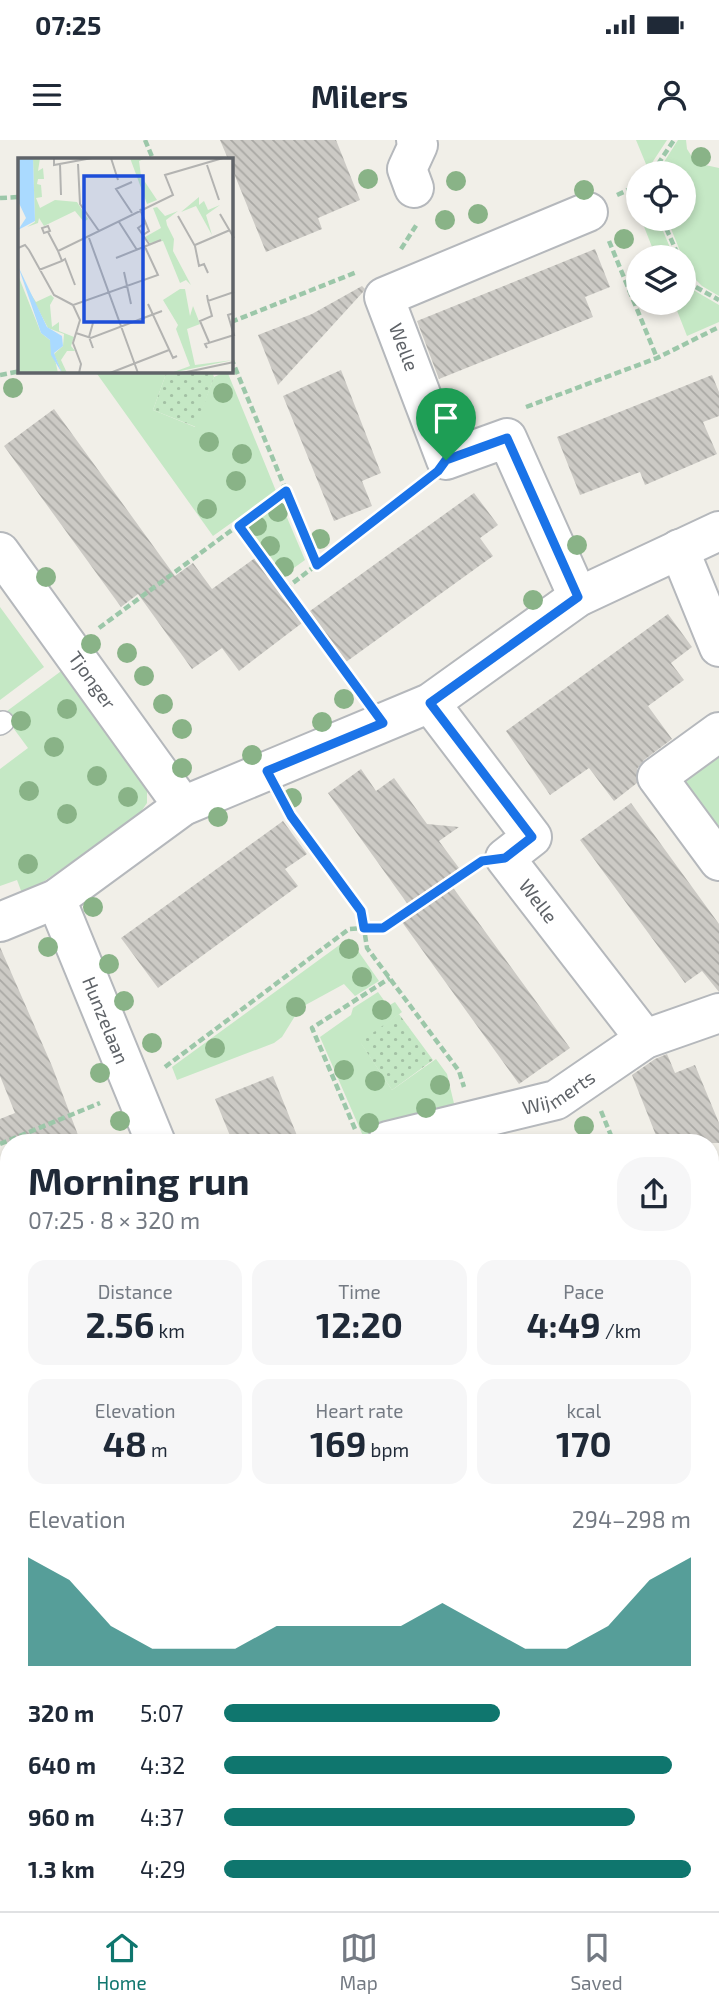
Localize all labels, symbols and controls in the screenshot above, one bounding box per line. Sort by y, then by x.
text: 07:25 [35,9,101,40]
icon: menu [28,76,66,114]
text: Milers [311,76,408,114]
icon: person [653,76,691,114]
inset map [18,158,233,373]
map controls [626,161,696,315]
button: locate [626,161,696,231]
button: layers [626,245,696,315]
street label: Welle [385,320,424,374]
pin [416,388,476,460]
icon: arrive [427,399,465,437]
street label: Tjonger [64,646,122,714]
street label: Welle [514,874,563,927]
street label: Hunzelaan [78,973,134,1067]
street label: Wijmerts [520,1065,599,1119]
text: Morning run [28,1157,249,1203]
button: share [617,1157,691,1231]
text: 07:25 · 8 × 320 m [28,1206,200,1234]
text: Distance [98,1280,173,1303]
text: Time [338,1280,381,1303]
text: Pace [563,1280,604,1303]
text: 2.56 [85,1303,154,1345]
text: 12:20 [316,1303,403,1345]
text: 4:49 [527,1303,601,1345]
text: km [154,1319,185,1342]
text: /km [601,1319,641,1342]
text: Elevation [95,1399,175,1422]
text: Heart rate [316,1399,403,1422]
text: kcal [566,1399,601,1422]
text: 48 [103,1422,147,1464]
text: 169 [310,1422,366,1464]
text: 170 [556,1422,612,1464]
text: m [147,1438,168,1461]
text: bpm [366,1438,409,1461]
text: Elevation [28,1505,126,1533]
text: 294–298 m [572,1505,691,1533]
text: 320 m [28,1699,94,1727]
text: 5:07 [140,1699,183,1727]
text: 640 m [28,1751,96,1779]
text: 4:32 [140,1751,185,1779]
text: 960 m [28,1803,95,1831]
text: 4:37 [140,1803,184,1831]
text: 1.3 km [28,1855,95,1883]
text: 4:29 [140,1855,186,1883]
tab: Home [96,1929,147,1994]
tab: Map [340,1929,378,1994]
tab: Saved [570,1929,623,1994]

